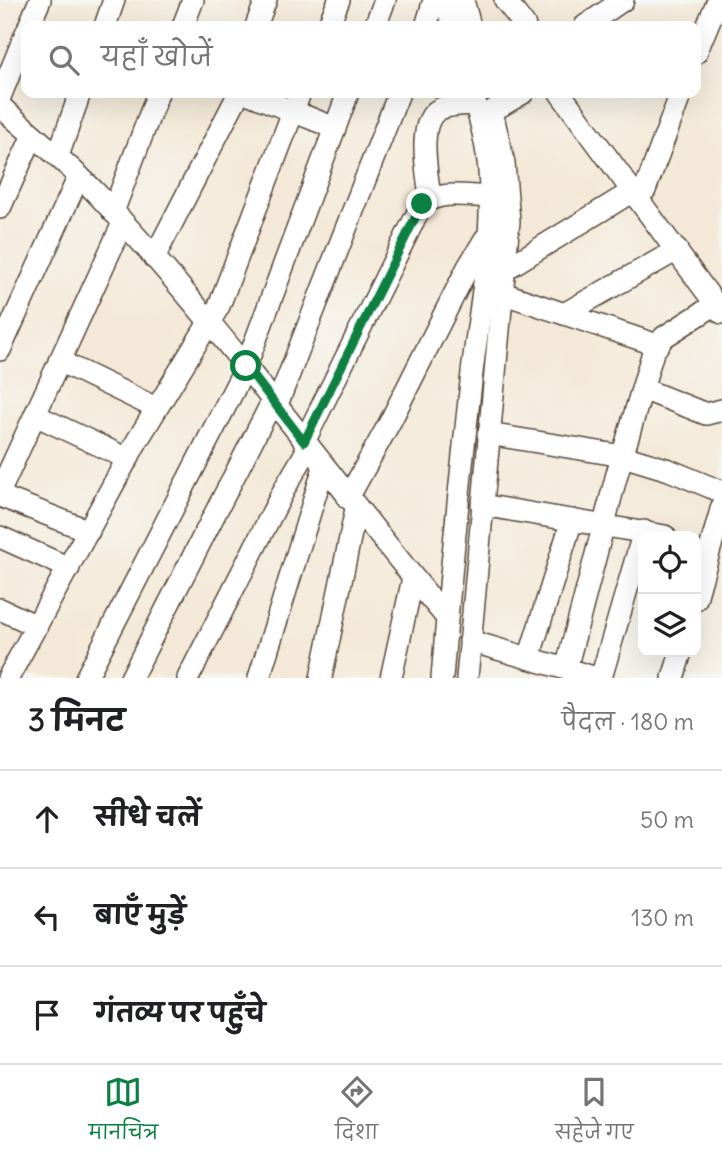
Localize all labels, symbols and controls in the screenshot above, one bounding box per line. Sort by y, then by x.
search box [21,21,701,98]
text: यहाँ खोजें [101,40,212,73]
icon: search [45,41,83,79]
route end [406,188,437,219]
route start [230,350,261,381]
map controls [638,531,701,657]
button: locate [638,531,701,594]
button: layers [638,594,701,657]
text: 3 मिनट [28,701,125,739]
text: पैदल · 180 m [562,707,694,736]
icon: ahead [28,800,66,838]
text: सीधे चलें [95,800,201,833]
text: 50 m [640,805,694,834]
icon: left [28,898,66,936]
text: बाएँ मुड़ें [95,898,186,931]
text: 130 m [631,903,694,932]
icon: arrive [28,996,66,1034]
text: गंतव्य पर पहुँचे [95,996,265,1029]
tab: मानचित्र [88,1073,158,1153]
tab: दिशा [335,1073,378,1153]
tab: सहेजे गए [555,1073,634,1153]

